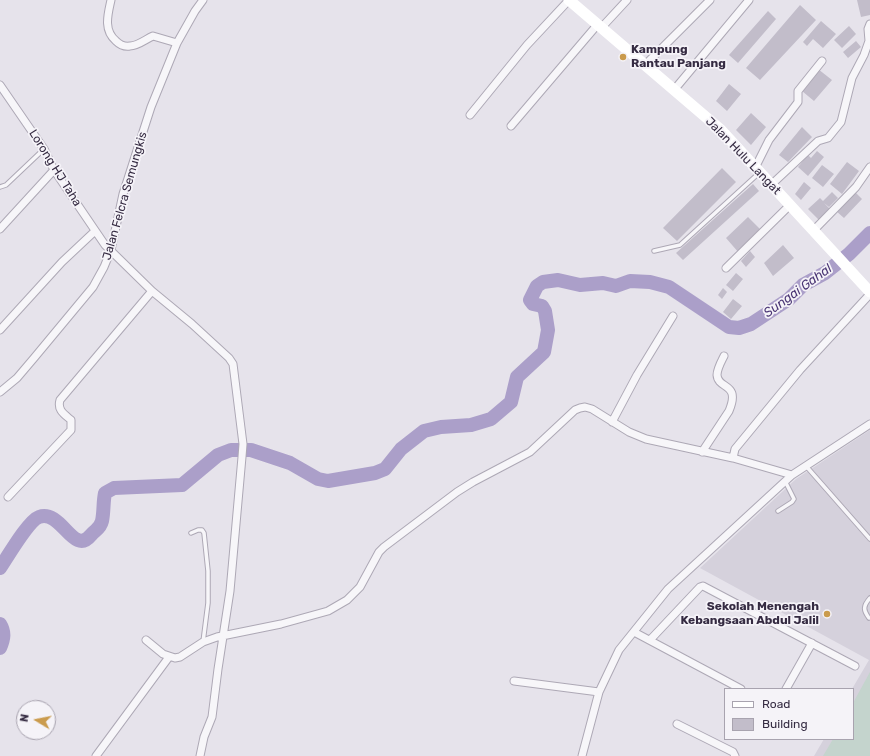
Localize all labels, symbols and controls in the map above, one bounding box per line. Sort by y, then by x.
place label: Kampung Rantau Panjang [631,43,726,71]
marker: Kampung Rantau Panjang [618,52,628,62]
street label: Jalan Hulu Langat [702,114,784,198]
street label: Lorong HJ Taha [26,127,84,209]
street label: Jalan Felcra Semungkis [100,130,150,262]
water label: Sungai Gahal [761,261,835,321]
place label: Sekolah Menengah Kebangsaan Abdul Jalil [680,600,819,628]
marker: Sekolah Menengah Kebangsaan Abdul Jalil [822,609,832,619]
legend [724,688,854,740]
text: Road [762,697,790,711]
north arrow [16,700,56,740]
text: N [18,713,32,723]
text: Building [762,717,808,731]

